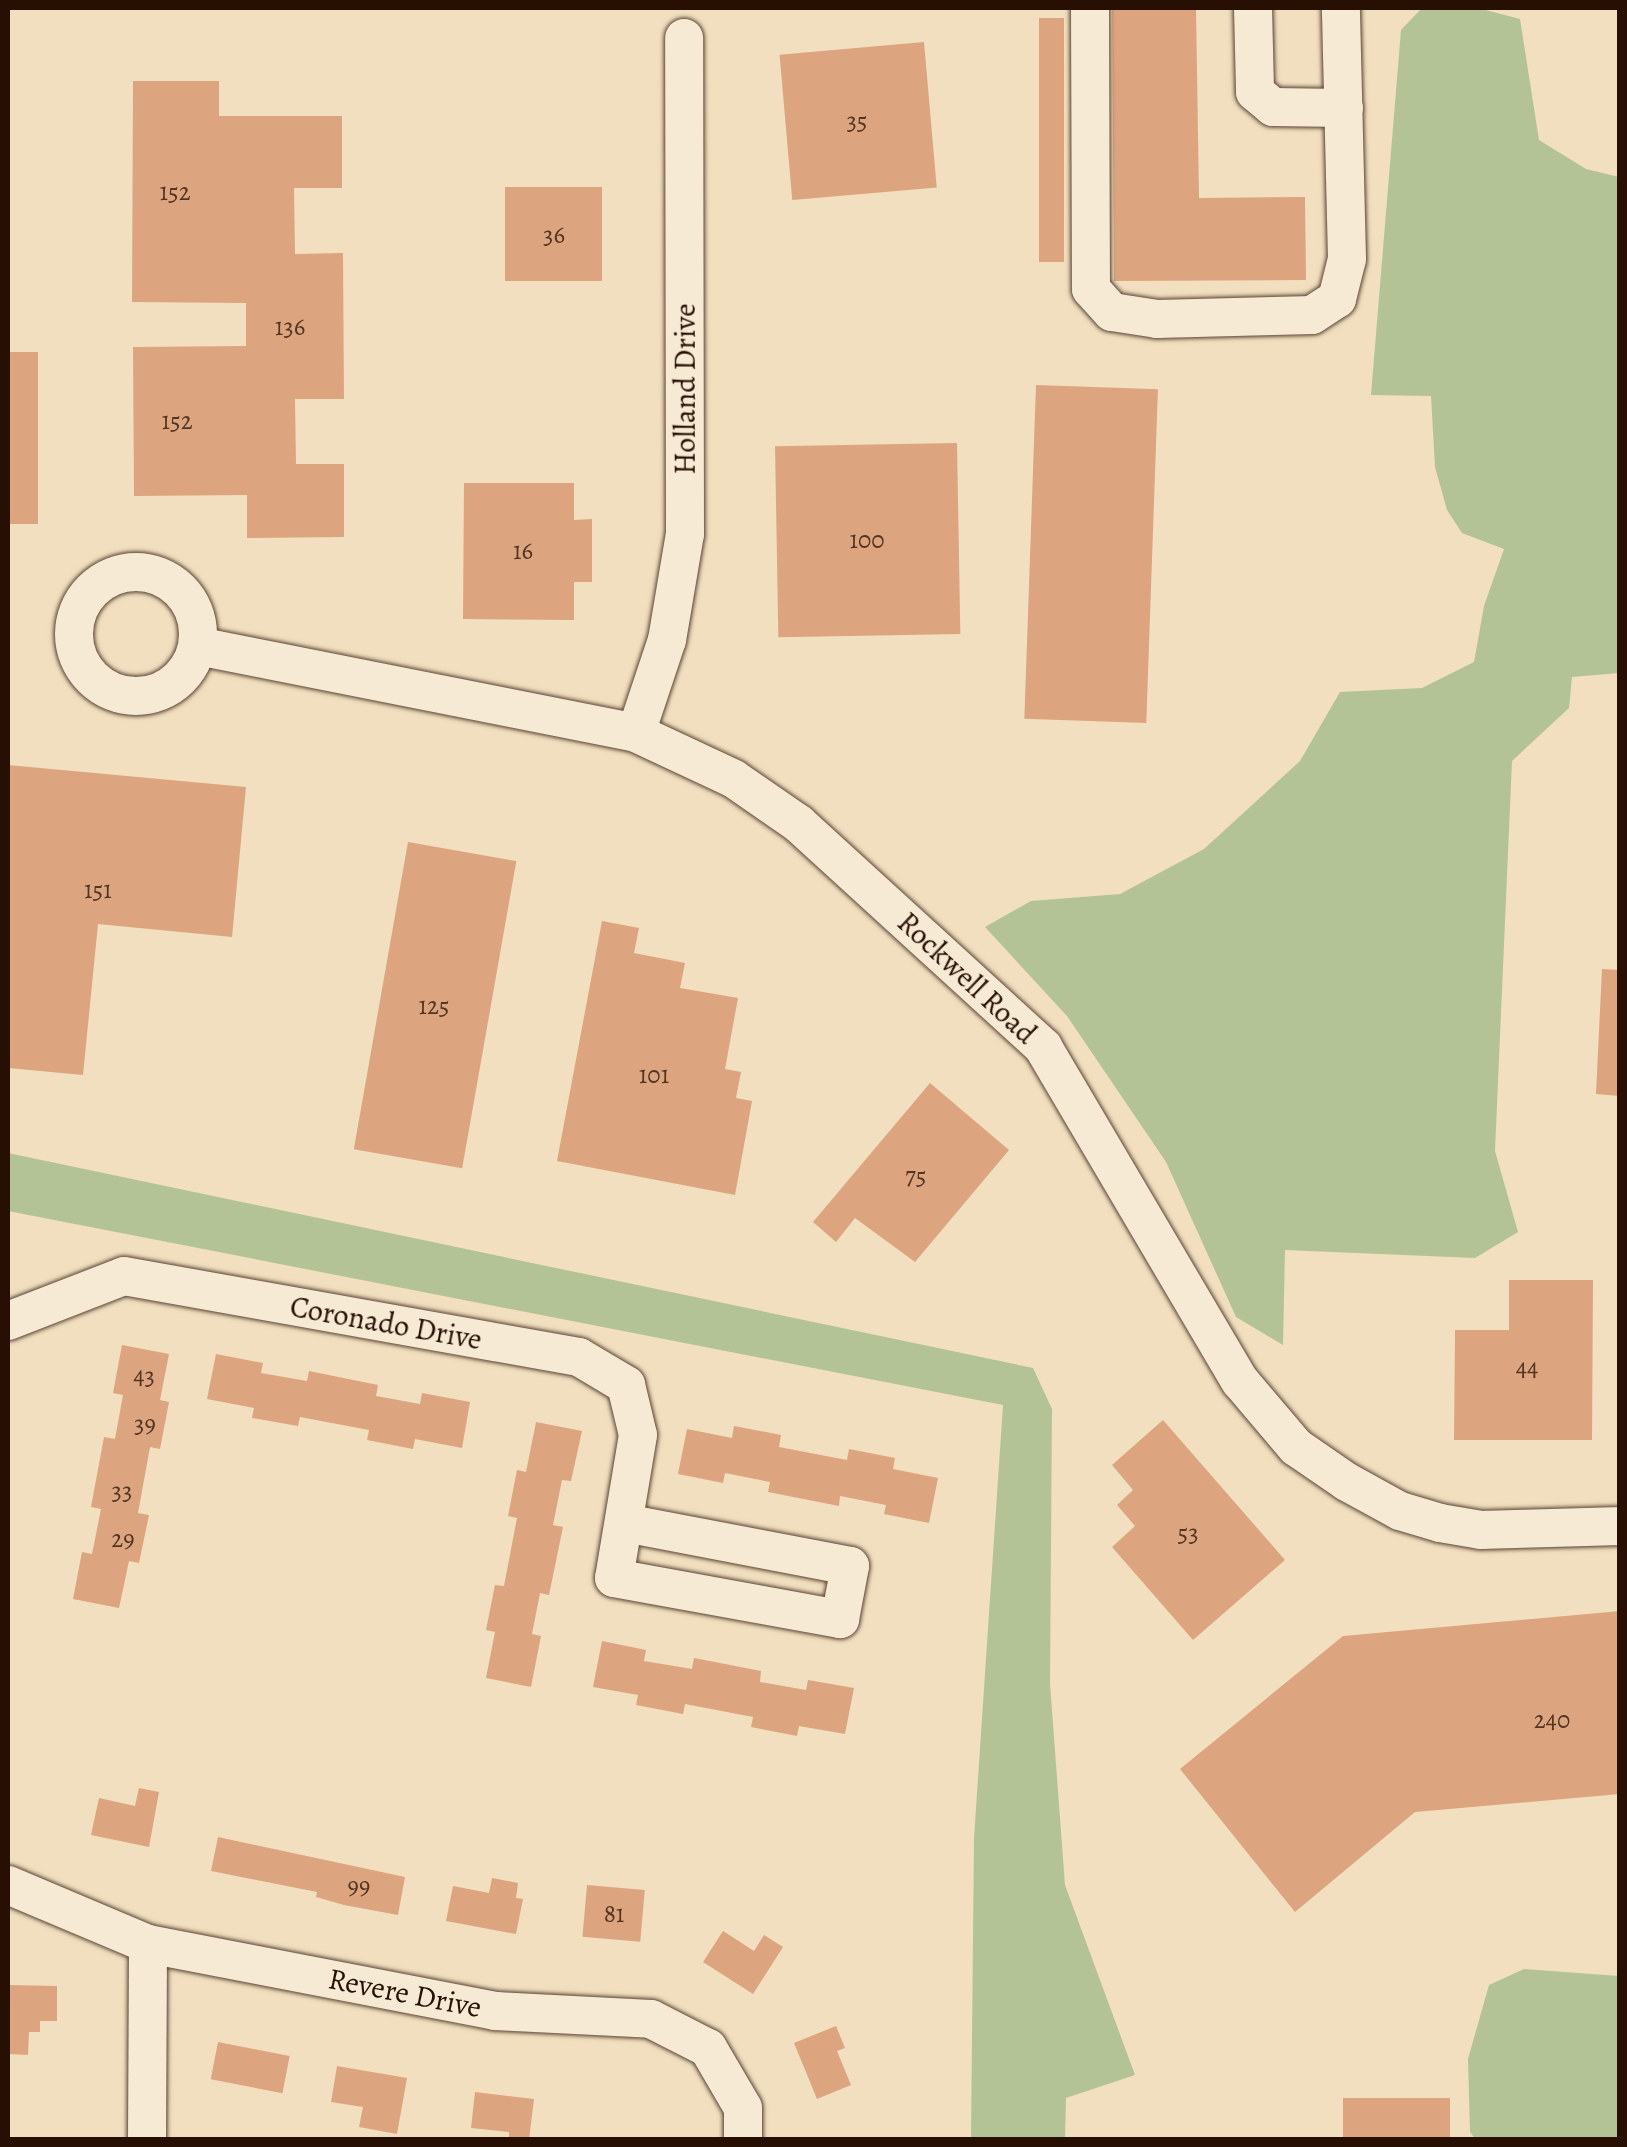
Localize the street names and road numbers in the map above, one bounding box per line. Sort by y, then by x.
street label: Holland Drive [667,303,703,475]
street label: Rockwell Road [890,904,1044,1052]
street label: Coronado Drive [287,1288,485,1358]
street label: Revere Drive [325,1961,485,2025]

